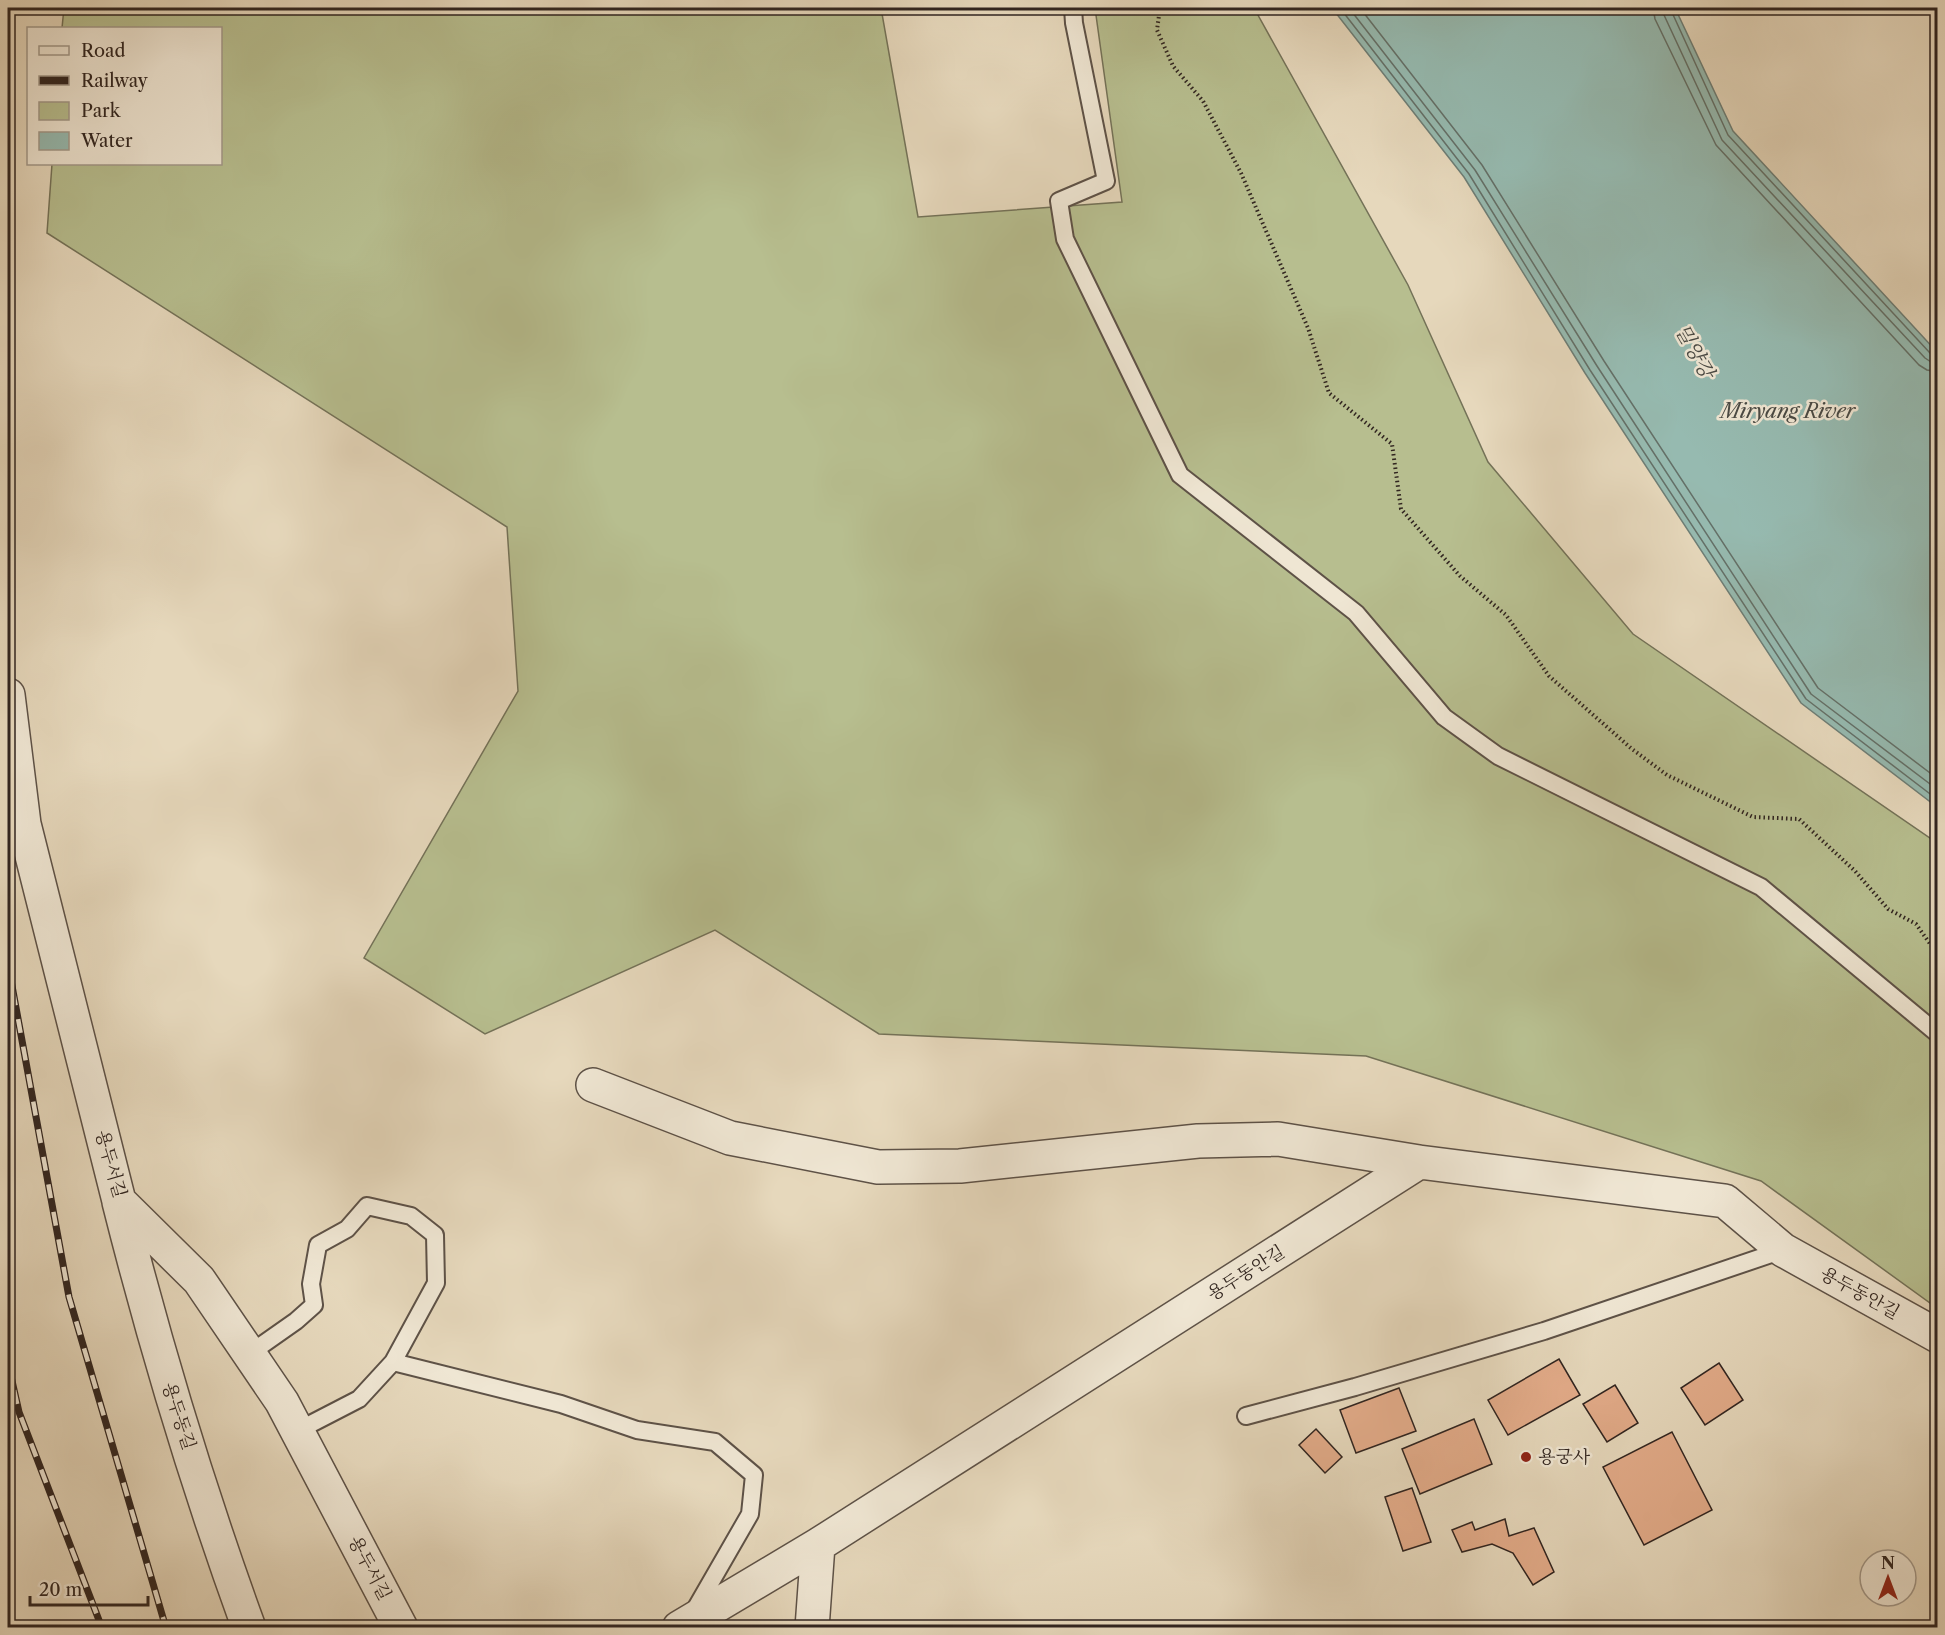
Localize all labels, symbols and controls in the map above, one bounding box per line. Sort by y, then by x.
legend [27,27,222,165]
text: Road [81,40,126,62]
text: Railway [81,70,149,92]
text: Park [81,100,122,122]
text: Water [80,130,133,152]
water label: 밀양강 [1670,320,1721,385]
water label: Miryang River [1719,399,1857,423]
street label: 용두서길 [91,1128,131,1200]
street label: 용두동안길 [1203,1241,1289,1305]
street label: 용두동안길 [1817,1262,1903,1324]
street label: 용두동길 [158,1380,200,1452]
place label: 용궁사 [1538,1446,1591,1468]
marker: 용궁사 [1519,1450,1533,1464]
street label: 용두서길 [344,1532,396,1604]
north arrow [1858,1548,1918,1608]
text: N [1881,1553,1895,1573]
scale bar [30,1569,148,1607]
text: 20 m [39,1579,83,1601]

